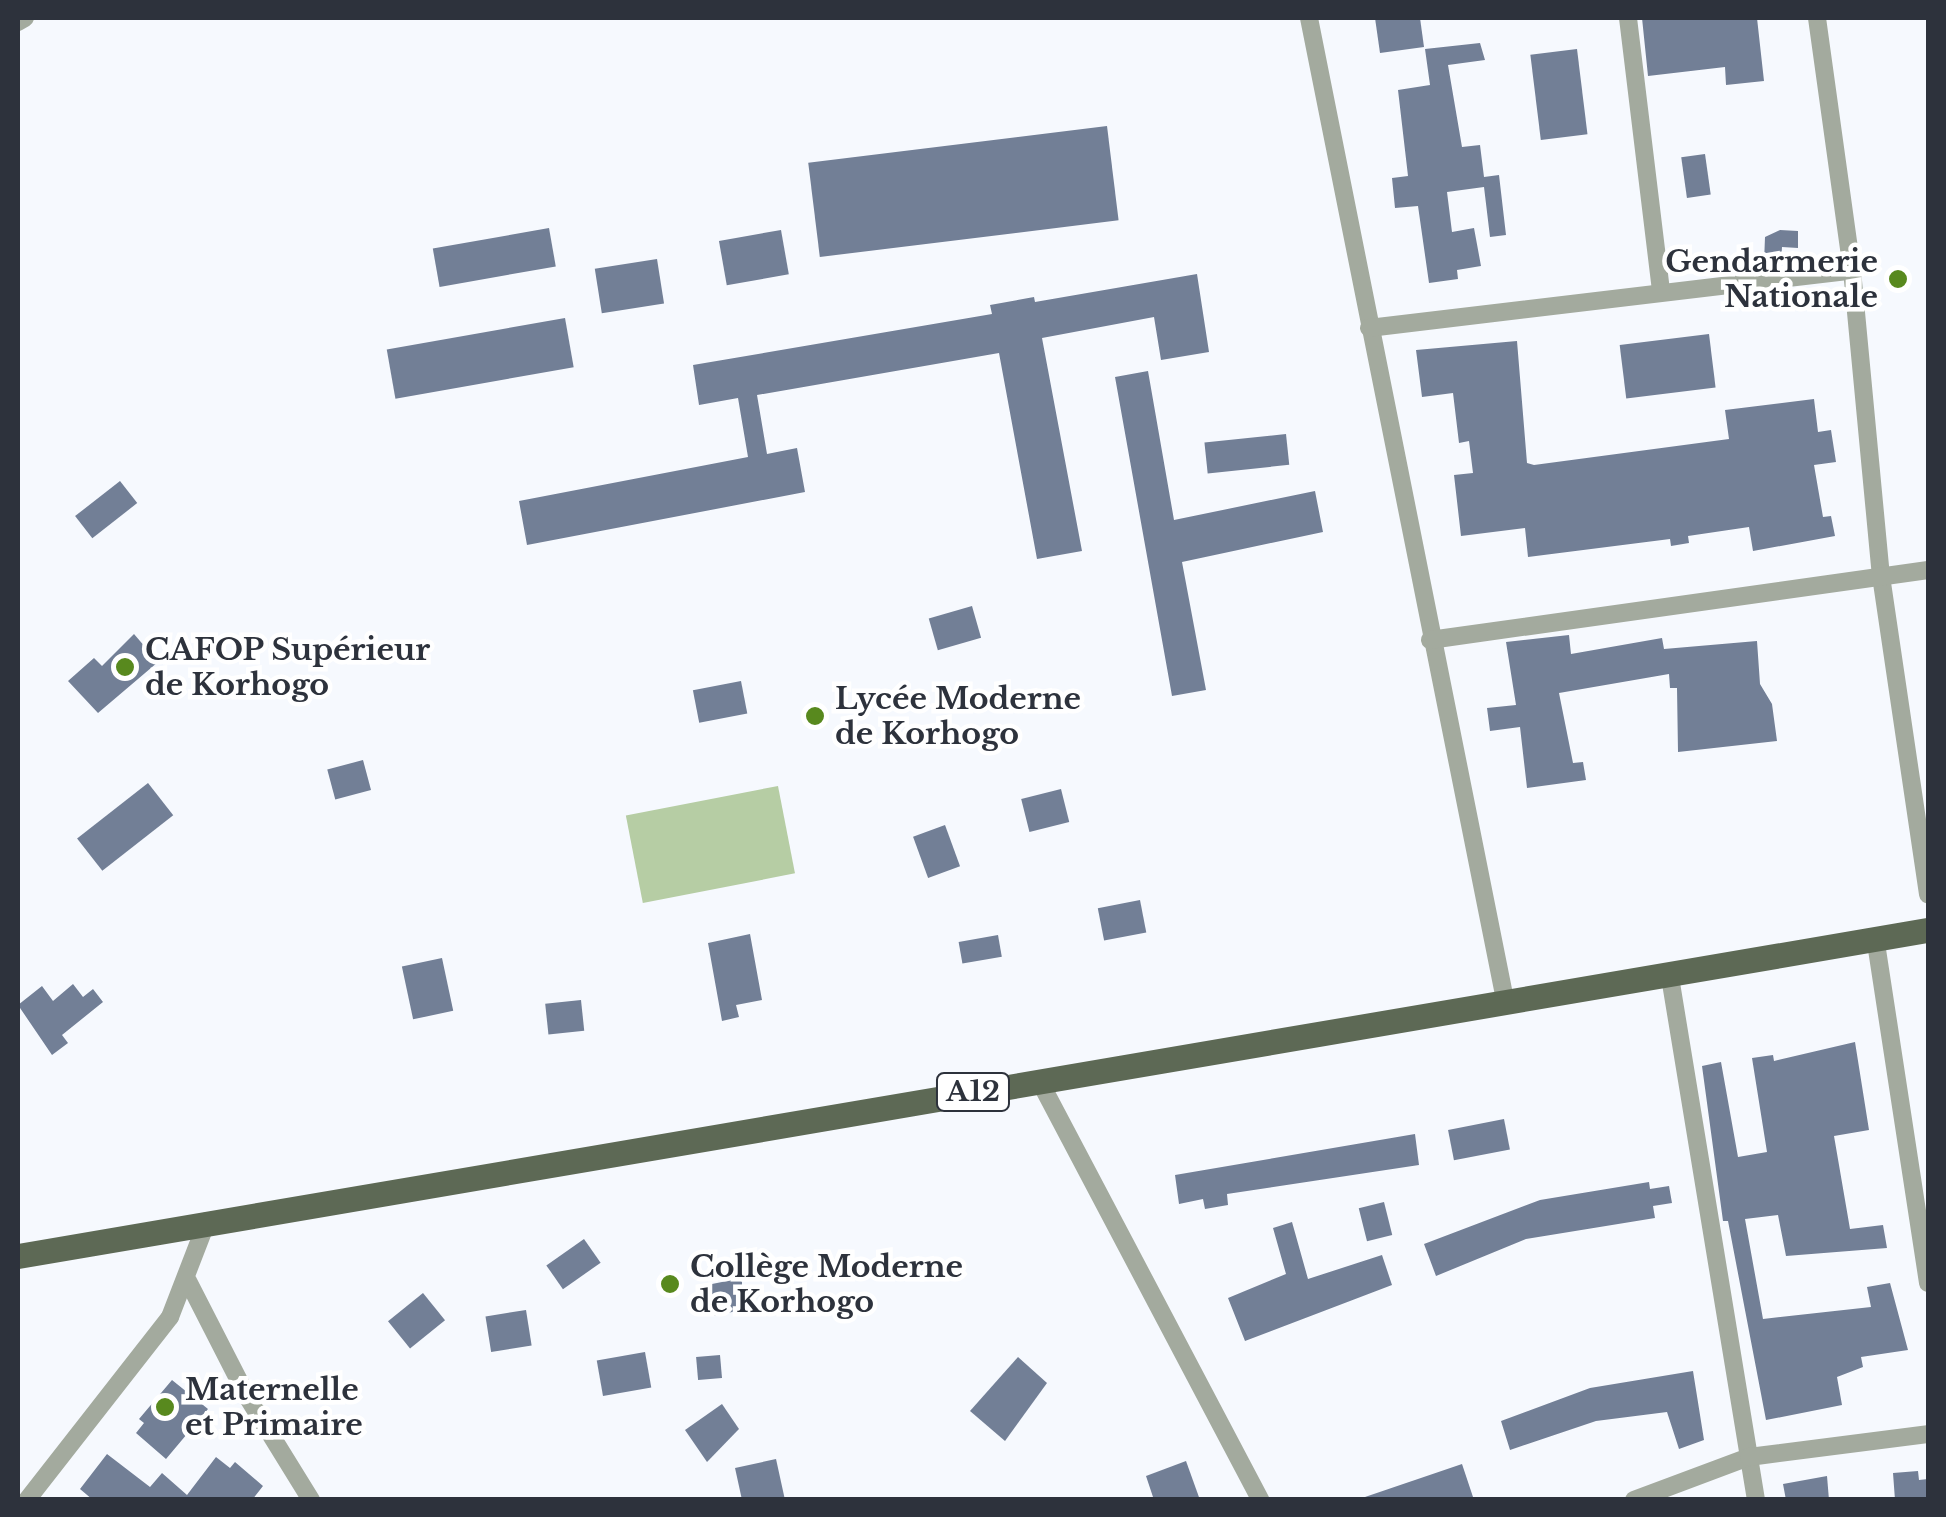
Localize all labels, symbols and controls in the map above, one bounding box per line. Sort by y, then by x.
place label: Gendarmerie Nationale [1665,244,1878,314]
marker: Gendarmerie Nationale [1887,268,1909,290]
place label: CAFOP Supérieur de Korhogo [145,632,431,702]
marker: CAFOP Supérieur de Korhogo [114,656,136,678]
place label: Lycée Moderne de Korhogo [835,681,1081,752]
marker: Lycée Moderne de Korhogo [804,705,826,727]
road number: A12 [936,1069,1010,1115]
place label: Collège Moderne de Korhogo [690,1249,963,1320]
marker: Collège Moderne de Korhogo [659,1273,681,1295]
place label: Maternelle et Primaire [185,1372,363,1442]
marker: Maternelle et Primaire [154,1396,176,1418]

